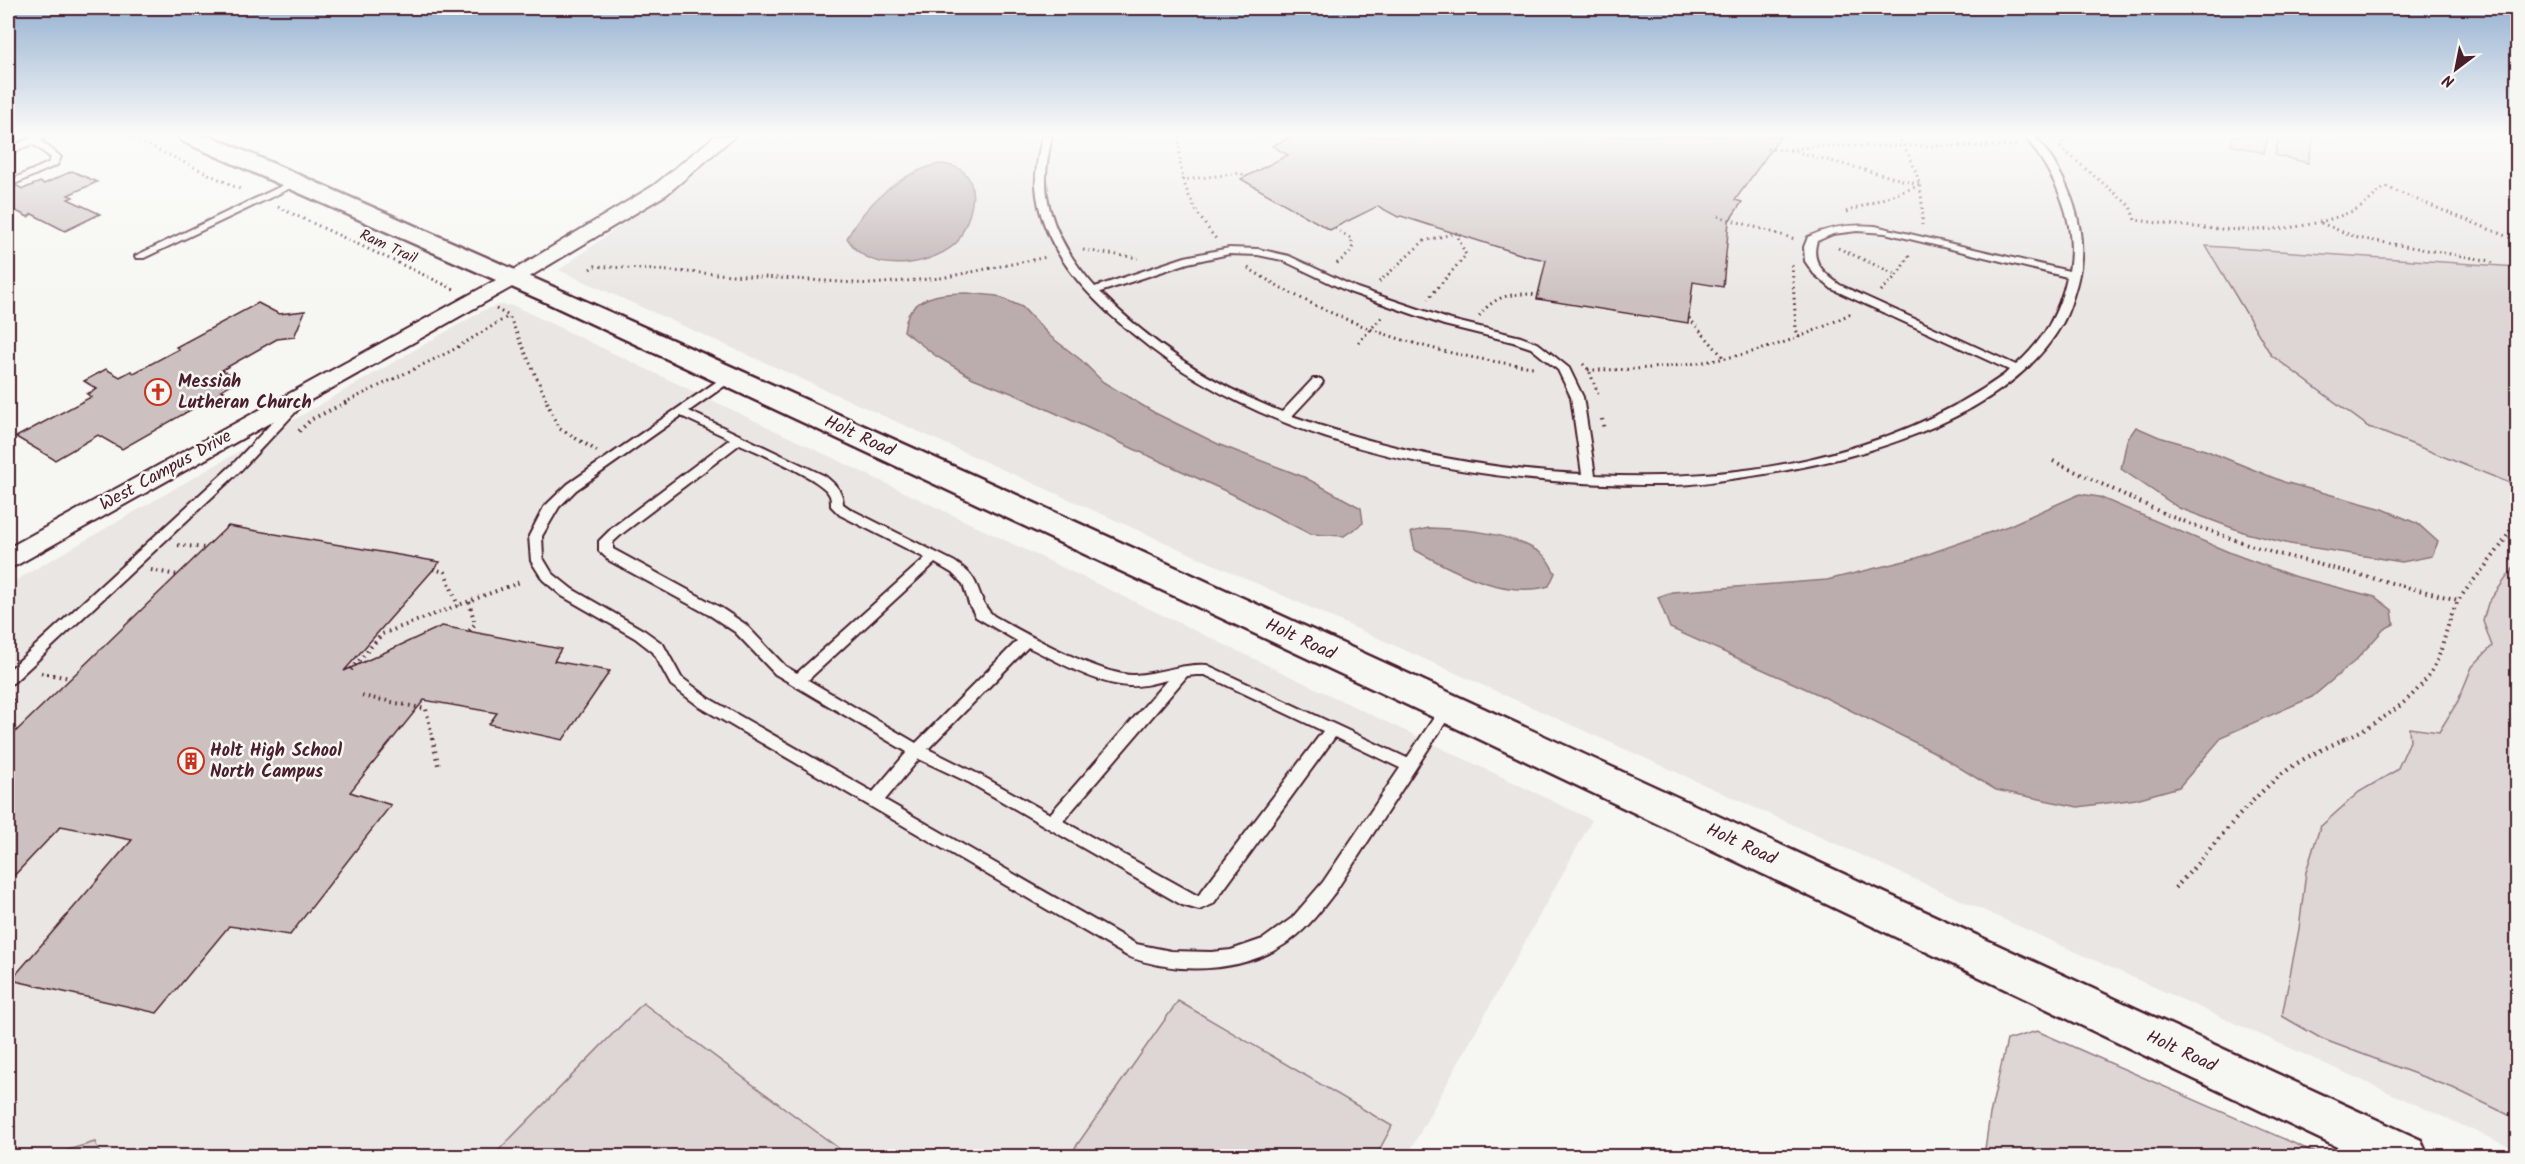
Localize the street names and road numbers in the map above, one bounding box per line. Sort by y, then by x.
street label: Ram Trail [355,223,421,271]
street label: Holt Road [819,408,900,466]
street label: West Campus Drive [95,423,237,519]
street label: Holt Road [1260,611,1341,669]
street label: Holt Road [1701,816,1782,874]
street label: Holt Road [2141,1023,2222,1081]

